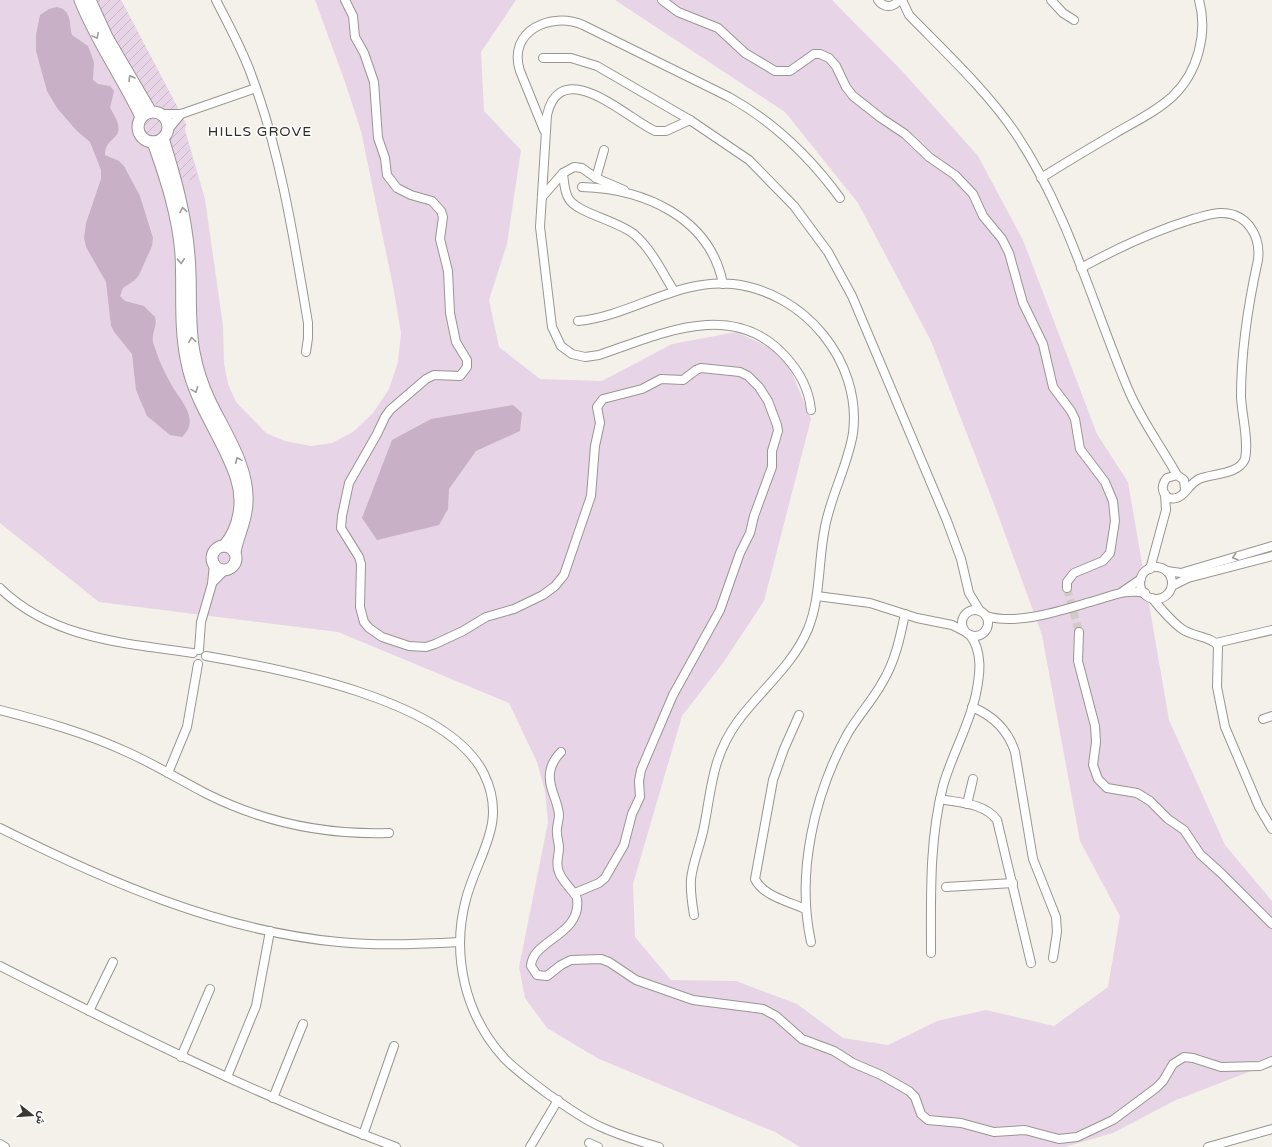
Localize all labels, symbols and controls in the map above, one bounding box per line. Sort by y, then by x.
one-way arrow [91,31,98,39]
one-way arrow [129,75,136,82]
district label: HILLS GROVE [208,123,312,140]
one-way arrow [180,207,188,213]
one-way arrow [177,258,185,264]
one-way arrow [188,337,197,343]
one-way arrow [190,386,198,393]
one-way arrow [235,457,243,465]
one-way arrow [1231,552,1238,561]
north arrow [12,1095,52,1135]
text: ش [33,1110,49,1126]

